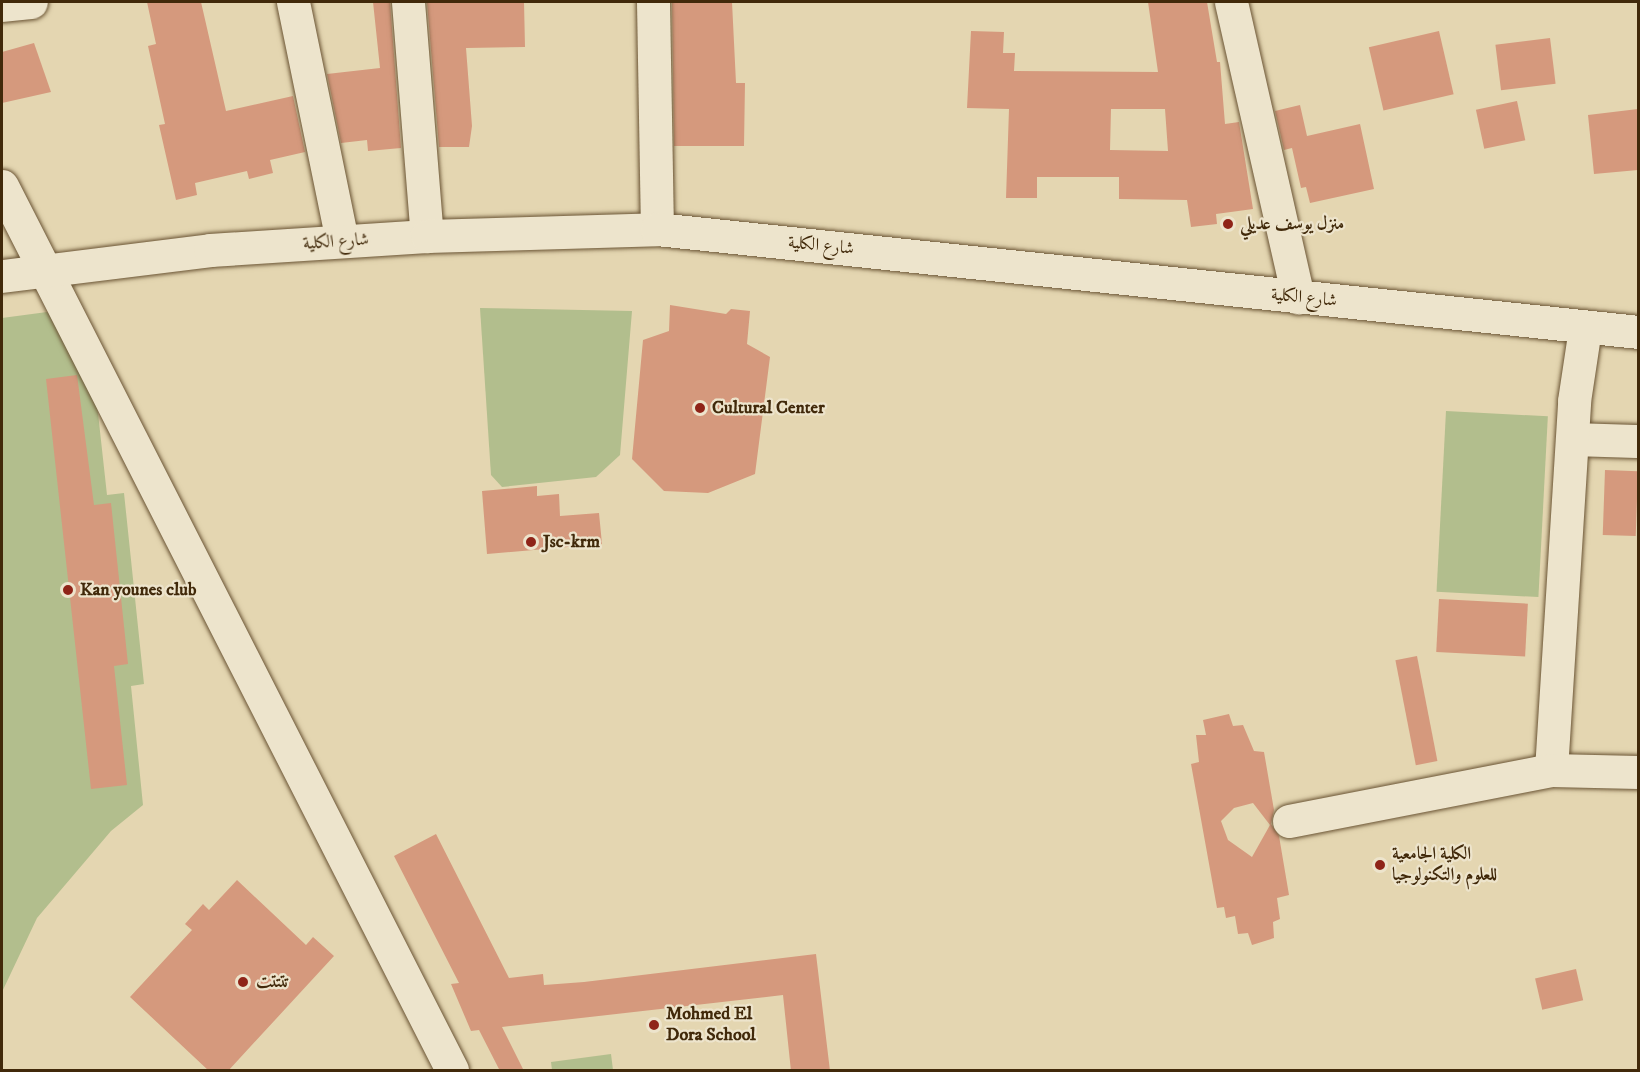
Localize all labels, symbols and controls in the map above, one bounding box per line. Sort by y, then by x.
place label: منزل يوسف عديلي [1240,213,1344,235]
marker: منزل يوسف عديلي [1221,217,1235,231]
street label: شارع الكلية [302,229,370,255]
street label: شارع الكلية [787,232,855,260]
street label: شارع الكلية [1270,284,1338,312]
place label: Cultural Center [712,397,825,419]
marker: Cultural Center [693,401,707,415]
place label: Jsc-krm [543,531,600,553]
marker: Jsc-krm [524,535,538,549]
place label: Kan younes club [80,579,196,601]
marker: Kan younes club [61,583,75,597]
place label: الكلية الجامعية للعلوم والتكنولوجيا [1392,844,1497,886]
marker: الكلية الجامعية للعلوم والتكنولوجيا [1373,858,1387,872]
place label: تتتتت [256,971,290,993]
marker: تتتتت [234,973,252,991]
place label: Mohmed El Dora School [666,1004,756,1046]
marker: Mohmed El Dora School [647,1018,661,1032]

